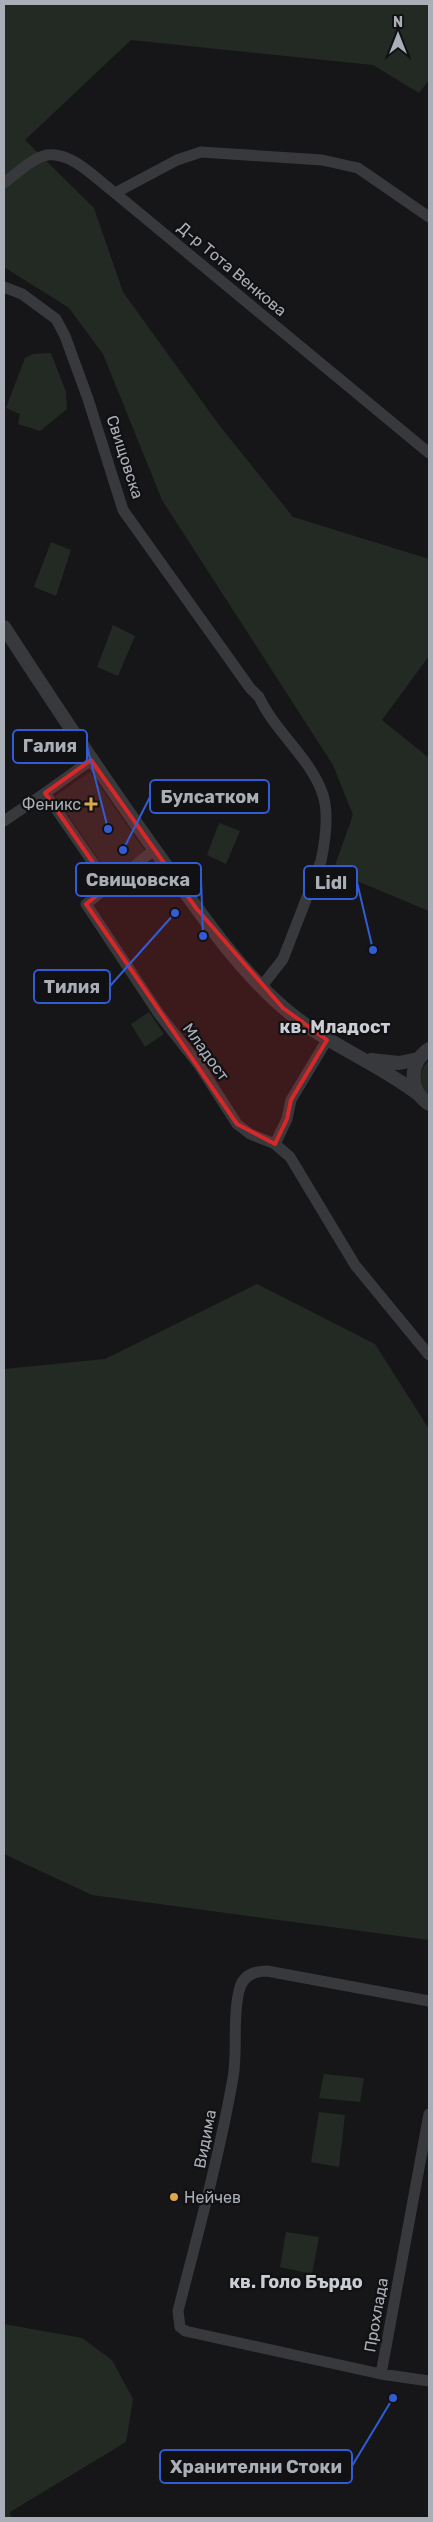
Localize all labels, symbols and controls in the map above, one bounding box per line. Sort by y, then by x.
north arrow [373,10,423,60]
text: N [393,14,403,31]
street label: Д-р Тота Венкова [174,218,290,320]
street label: Свищовска [103,413,147,501]
callout: Галия [13,730,87,763]
text: Галия [23,735,77,757]
callout: Булсатком [150,780,269,813]
text: Булсатком [161,786,259,808]
place label: Феникс [22,795,81,814]
marker: Феникс [85,798,97,810]
callout: Свищовска [76,863,201,896]
callout: Lidl [304,866,357,899]
text: Свищовска [86,869,190,891]
text: Lidl [315,872,347,894]
callout: Тилия [34,970,110,1003]
text: Тилия [44,976,100,998]
district label: кв. Младост [280,1016,391,1038]
street label: Младост [179,1019,233,1085]
street label: Видима [190,2108,220,2170]
place label: Нейчев [184,2188,241,2207]
marker: Нейчев [168,2191,180,2203]
district label: кв. Голо Бърдо [229,2271,363,2293]
street label: Прохлада [360,2276,392,2354]
callout: Хранителни Стоки [160,2450,352,2483]
text: Хранителни Стоки [170,2456,342,2478]

